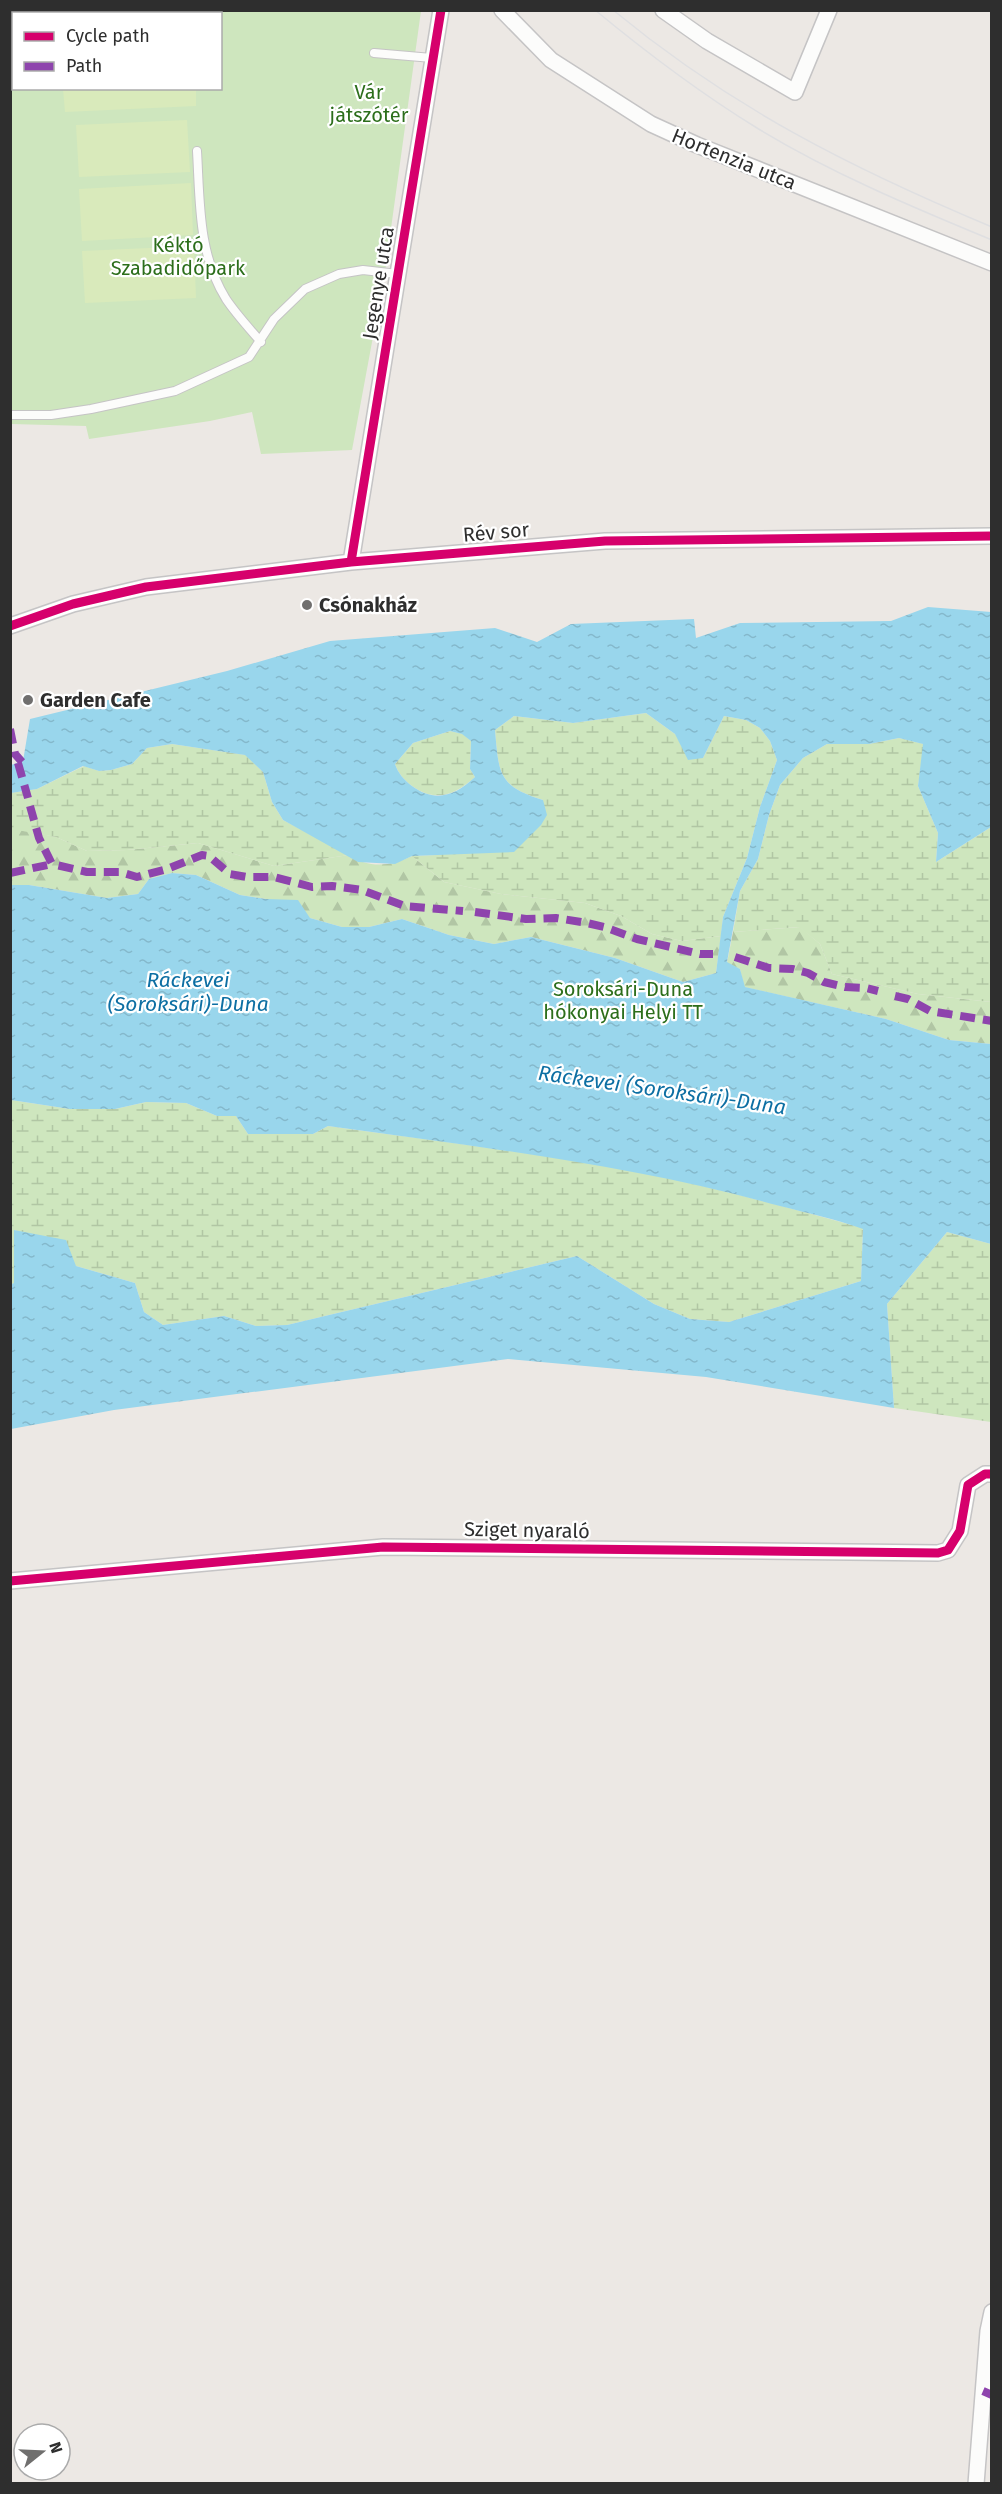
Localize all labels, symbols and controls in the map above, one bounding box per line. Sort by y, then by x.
legend [12,12,222,90]
text: Cycle path [66,25,150,47]
text: Path [66,55,102,77]
park label: Vár játszótér [329,80,409,127]
street label: Hortenzia utca [668,123,800,195]
street label: Jegenye utca [357,225,399,341]
park label: Kéktó Szabadidőpark [111,233,246,280]
street label: Rév sor [462,517,530,547]
place label: Csónakház [319,593,417,617]
marker: Csónakház [300,598,314,612]
place label: Garden Cafe [40,688,151,712]
marker: Garden Cafe [21,693,35,707]
water label: Ráckevei (Soroksári)-Duna [107,967,269,1017]
park label: Soroksári-Duna hókonyai Helyi TT [543,977,703,1024]
water label: Ráckevei (Soroksári)-Duna [536,1060,788,1120]
street label: Sziget nyaraló [464,1517,590,1543]
north arrow [12,2422,72,2482]
text: N [45,2440,66,2455]

